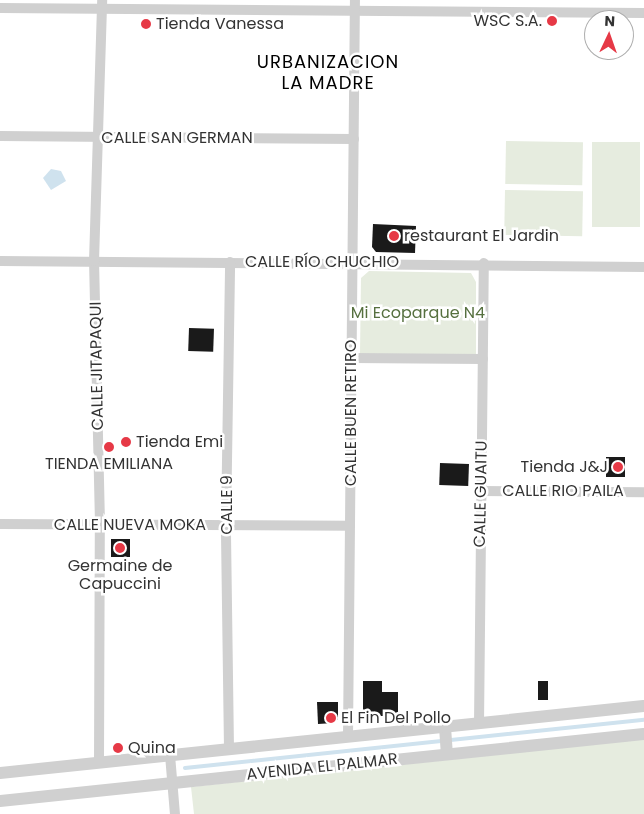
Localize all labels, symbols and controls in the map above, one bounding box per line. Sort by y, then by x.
north arrow [584,10,634,60]
place label: WSC S.A. [473,11,542,31]
text: N [604,11,616,31]
place label: Tienda Vanessa [156,14,284,34]
marker: WSC S.A. [546,15,558,27]
marker: Tienda Vanessa [140,18,152,30]
district label: URBANIZACION LA MADRE [255,52,401,94]
street label: CALLE SAN GERMAN [101,128,253,148]
place label: restaurant El Jardin [404,226,559,246]
marker: restaurant El Jardin [388,230,400,242]
street label: CALLE RÍO CHUCHIO [245,252,399,272]
street label: CALLE JITAPAQUI [86,301,108,431]
park label: Mi Ecoparque N4 [351,303,485,323]
street label: CALLE BUEN RETIRO [341,340,361,486]
place label: Tienda Emi [136,432,223,452]
marker: Tienda Emi [120,436,132,448]
street label: CALLE GUAITU [470,440,492,548]
marker: TIENDA EMILIANA [103,441,115,453]
place label: TIENDA EMILIANA [45,454,173,474]
place label: Tienda J&J [521,457,608,477]
marker: Tienda J&J [612,461,624,473]
street label: CALLE 9 [217,475,237,535]
street label: CALLE RIO PAILA [502,481,624,501]
street label: CALLE NUEVA MOKA [54,515,206,535]
marker: Germaine de Capuccini [114,542,126,554]
place label: Germaine de Capuccini [68,556,172,594]
place label: El Fin Del Pollo [341,708,451,728]
marker: El Fin Del Pollo [325,712,337,724]
place label: Quina [128,738,176,758]
marker: Quina [112,742,124,754]
street label: AVENIDA EL PALMAR [245,750,399,784]

